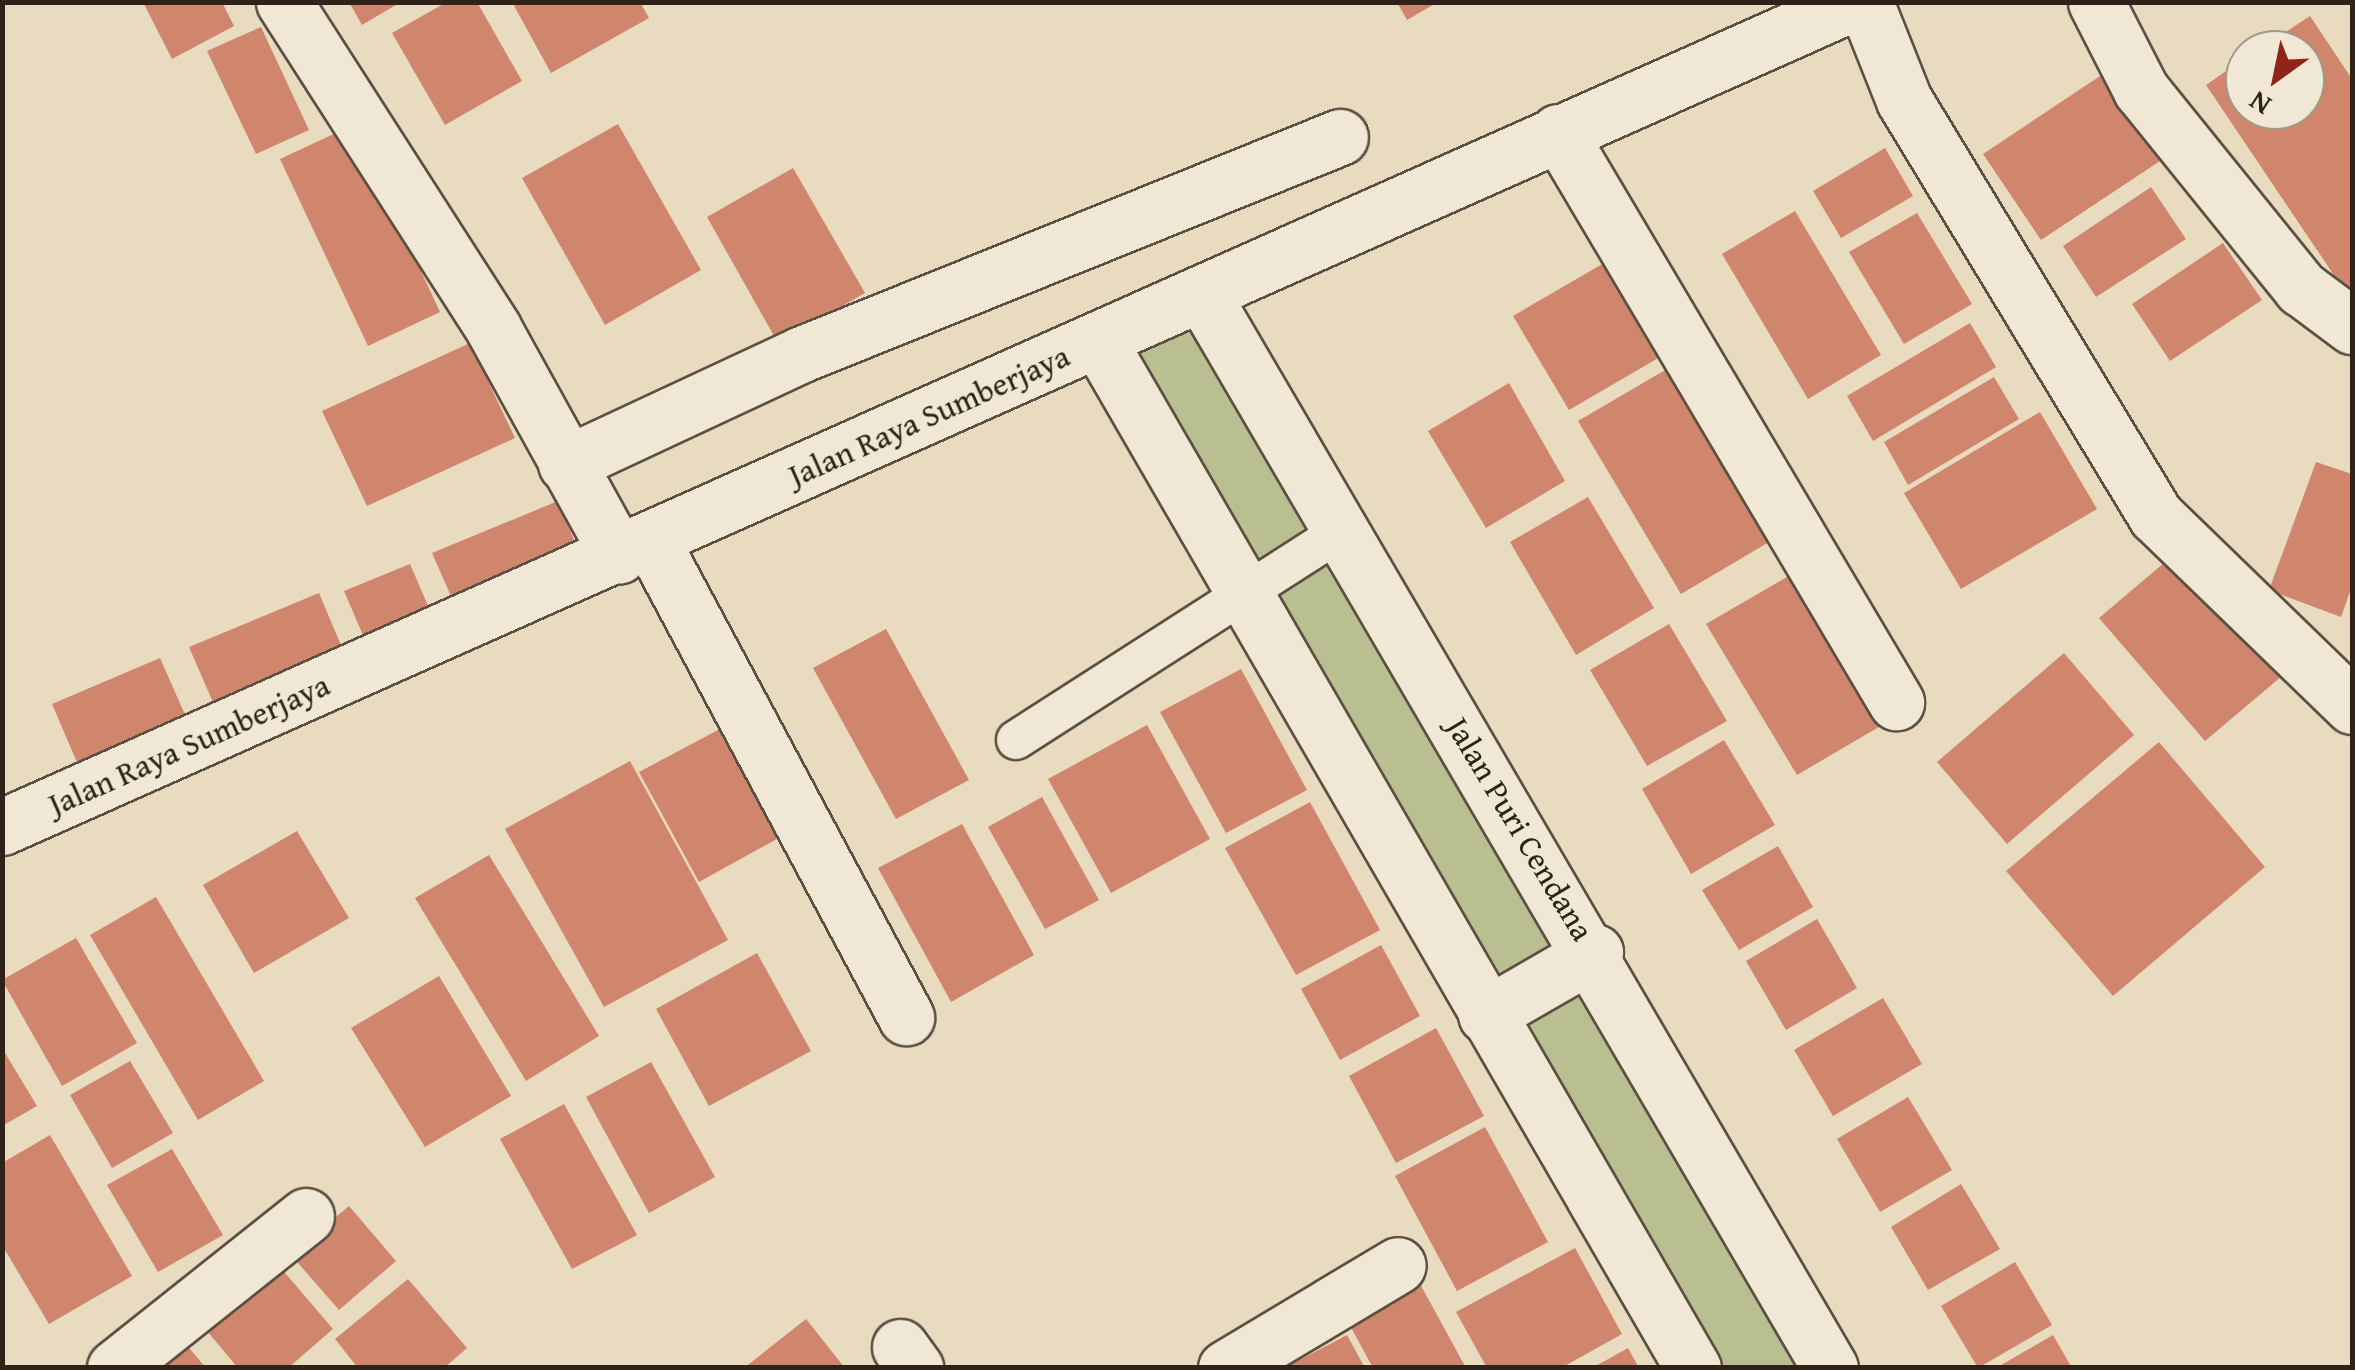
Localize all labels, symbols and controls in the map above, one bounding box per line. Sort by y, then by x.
north arrow [2225,30,2325,130]
text: N [2240,82,2278,126]
street label: Jalan Raya Sumberjaya [782,337,1076,495]
street label: Jalan Raya Sumberjaya [42,666,336,824]
street label: Jalan Puri Cendana [1438,710,1602,948]

